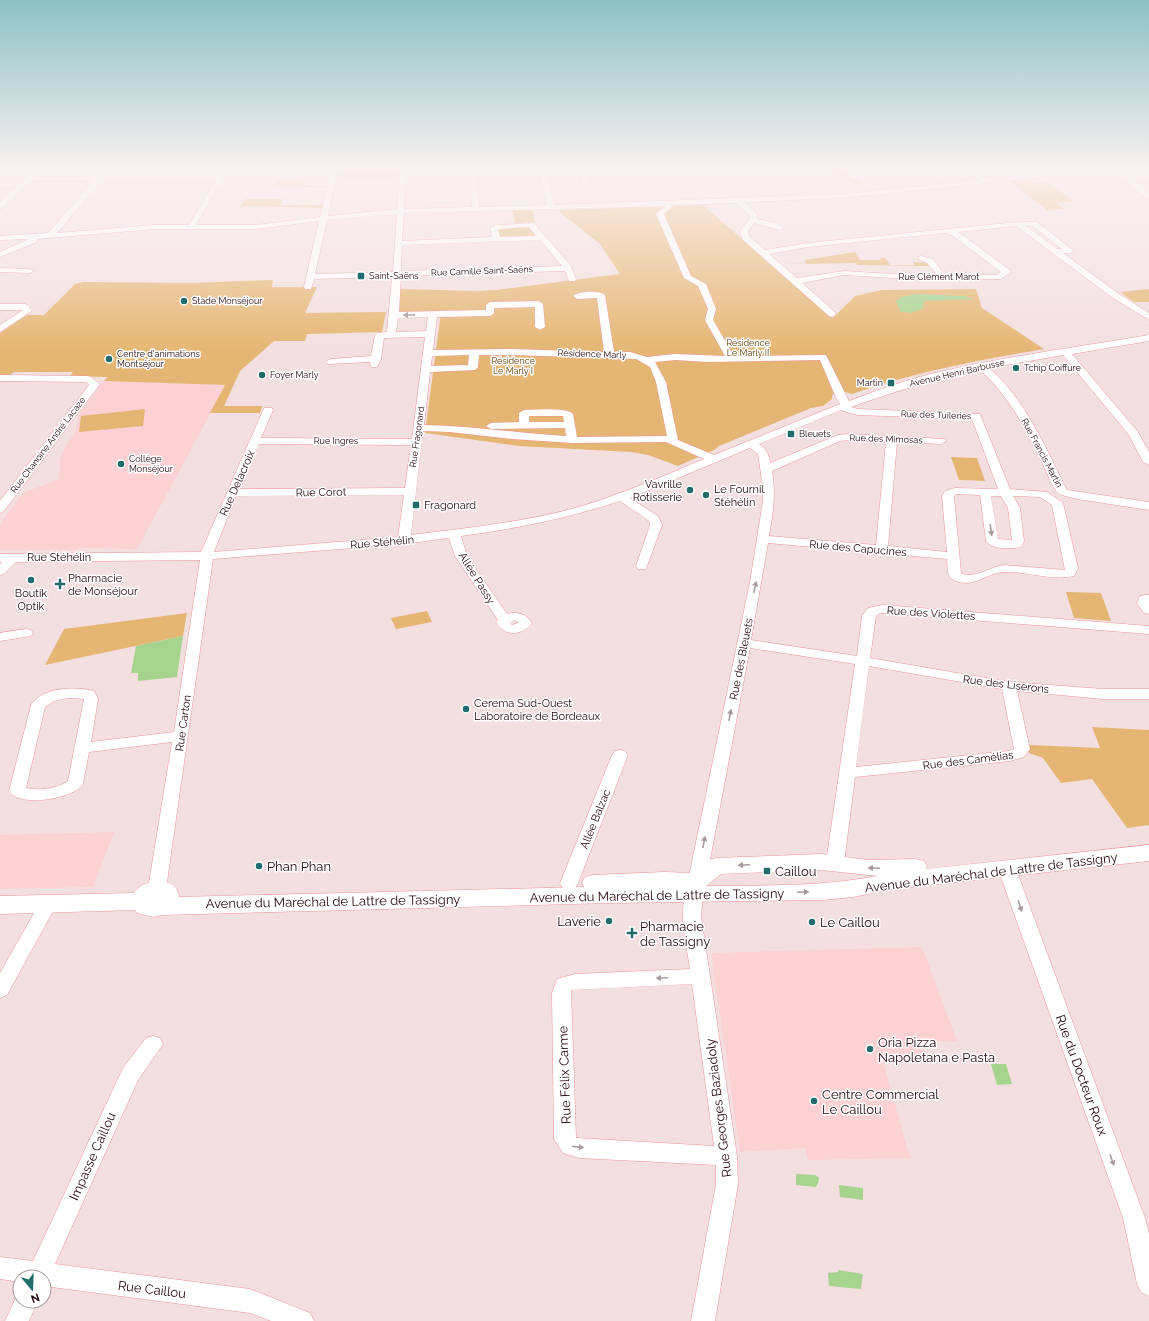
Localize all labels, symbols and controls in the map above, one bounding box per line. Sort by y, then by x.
street label: Rue Camille Saint-Saëns [431,264,534,278]
marker: Saint-Saëns [356,271,366,281]
place label: Saint-Saëns [369,271,419,281]
street label: Rue Clément Marot [899,272,979,282]
marker: Stade Monséjour [179,296,189,306]
place label: Stade Monséjour [192,296,263,306]
one-way arrow [402,312,415,318]
park label: Résidence Le Marly II [726,338,771,358]
street label: Résidence Marly [557,348,627,360]
place label: Centre d'animations Montséjour [117,349,200,369]
marker: Centre d'animations Montséjour [104,354,114,364]
park label: Résidence Le Marly I [491,356,536,376]
street label: Avenue Henri Barbusse [908,357,1006,389]
marker: Tchip Coiffure [1011,363,1021,373]
place label: Tchip Coiffure [1024,363,1082,373]
marker: Foyer Marly [257,370,267,380]
place label: Foyer Marly [270,370,319,380]
place label: Martin [857,378,883,388]
marker: Martin [886,378,896,388]
street label: Rue Chanoine André Lacaze [9,395,88,495]
street label: Rue Fragonard [408,405,426,468]
street label: Rue des Tuileries [901,409,972,421]
street label: Rue Francis Martin [1020,417,1064,489]
marker: Bleuets [786,429,796,439]
place label: Bleuets [799,429,831,439]
street label: Rue des Mimosas [849,433,923,445]
street label: Rue Ingres [314,436,359,446]
street label: Rue Delacroix [217,448,258,518]
place label: Collège Monséjour [129,454,174,474]
marker: Collège Monséjour [116,459,126,469]
place label: Vavrille Rotisserie [633,478,683,504]
place label: Le Fournil Stéhélin [714,483,764,509]
marker: Vavrille Rotisserie [685,485,695,495]
street label: Rue Corot [295,486,347,499]
marker: Le Fournil Stéhélin [701,490,711,500]
place label: Fragonard [424,499,476,512]
marker: Fragonard [411,500,421,510]
one-way arrow [988,524,994,536]
street label: Rue Stéhélin [349,533,415,552]
street label: Rue des Capucines [809,538,907,559]
street label: Allée Passy [456,550,498,606]
street label: Rue Stéhélin [27,551,91,564]
place label: Pharmacie de Monséjour [68,572,138,598]
marker: Boutik Optik [26,575,36,585]
marker: Pharmacie de Monséjour [55,579,65,589]
one-way arrow [752,581,758,594]
place label: Boutik Optik [15,587,47,613]
street label: Rue des Violettes [886,604,976,623]
street label: Rue des Bleuets [727,617,756,701]
street label: Rue des Liserons [962,673,1050,696]
street label: Rue Carton [173,694,194,752]
place label: Cerema Sud-Ouest Laboratoire de Bordeaux [474,697,601,723]
marker: Cerema Sud-Ouest Laboratoire de Bordeaux [461,704,471,714]
one-way arrow [727,709,733,721]
street label: Rue des Camélias [922,748,1014,773]
street label: Allée Balzac [578,788,613,851]
one-way arrow [702,836,708,848]
street label: Avenue du Maréchal de Lattre de Tassigny [864,850,1118,895]
place label: Phan Phan [267,859,331,874]
marker: Phan Phan [254,861,264,871]
one-way arrow [737,862,750,868]
place label: Caillou [775,864,816,879]
one-way arrow [867,865,880,871]
marker: Caillou [762,866,772,876]
street label: Avenue du Maréchal de Lattre de Tassigny [530,886,784,905]
one-way arrow [797,889,810,895]
street label: Avenue du Maréchal de Lattre de Tassigny [206,892,460,911]
one-way arrow [1018,900,1024,912]
place label: Laverie [557,914,601,929]
place label: Le Caillou [820,915,880,930]
marker: Laverie [604,916,614,926]
marker: Le Caillou [807,917,817,927]
place label: Pharmacie de Tassigny [640,919,710,949]
marker: Pharmacie de Tassigny [627,928,637,938]
one-way arrow [655,975,668,981]
street label: Rue du Docteur Roux [1053,1013,1111,1138]
street label: Rue Félix Carme [555,1025,574,1124]
place label: Oria Pizza Napoletana e Pasta [878,1035,995,1065]
street label: Rue Georges Baziadoly [703,1038,734,1178]
marker: Oria Pizza Napoletana e Pasta [865,1044,875,1054]
place label: Centre Commercial Le Caillou [822,1087,939,1117]
marker: Centre Commercial Le Caillou [809,1096,819,1106]
street label: Impasse Caillou [66,1110,119,1203]
one-way arrow [572,1144,584,1150]
one-way arrow [1110,1154,1116,1166]
north arrow [12,1269,52,1309]
street label: Rue Caillou [117,1278,187,1301]
text: N [29,1290,41,1305]

